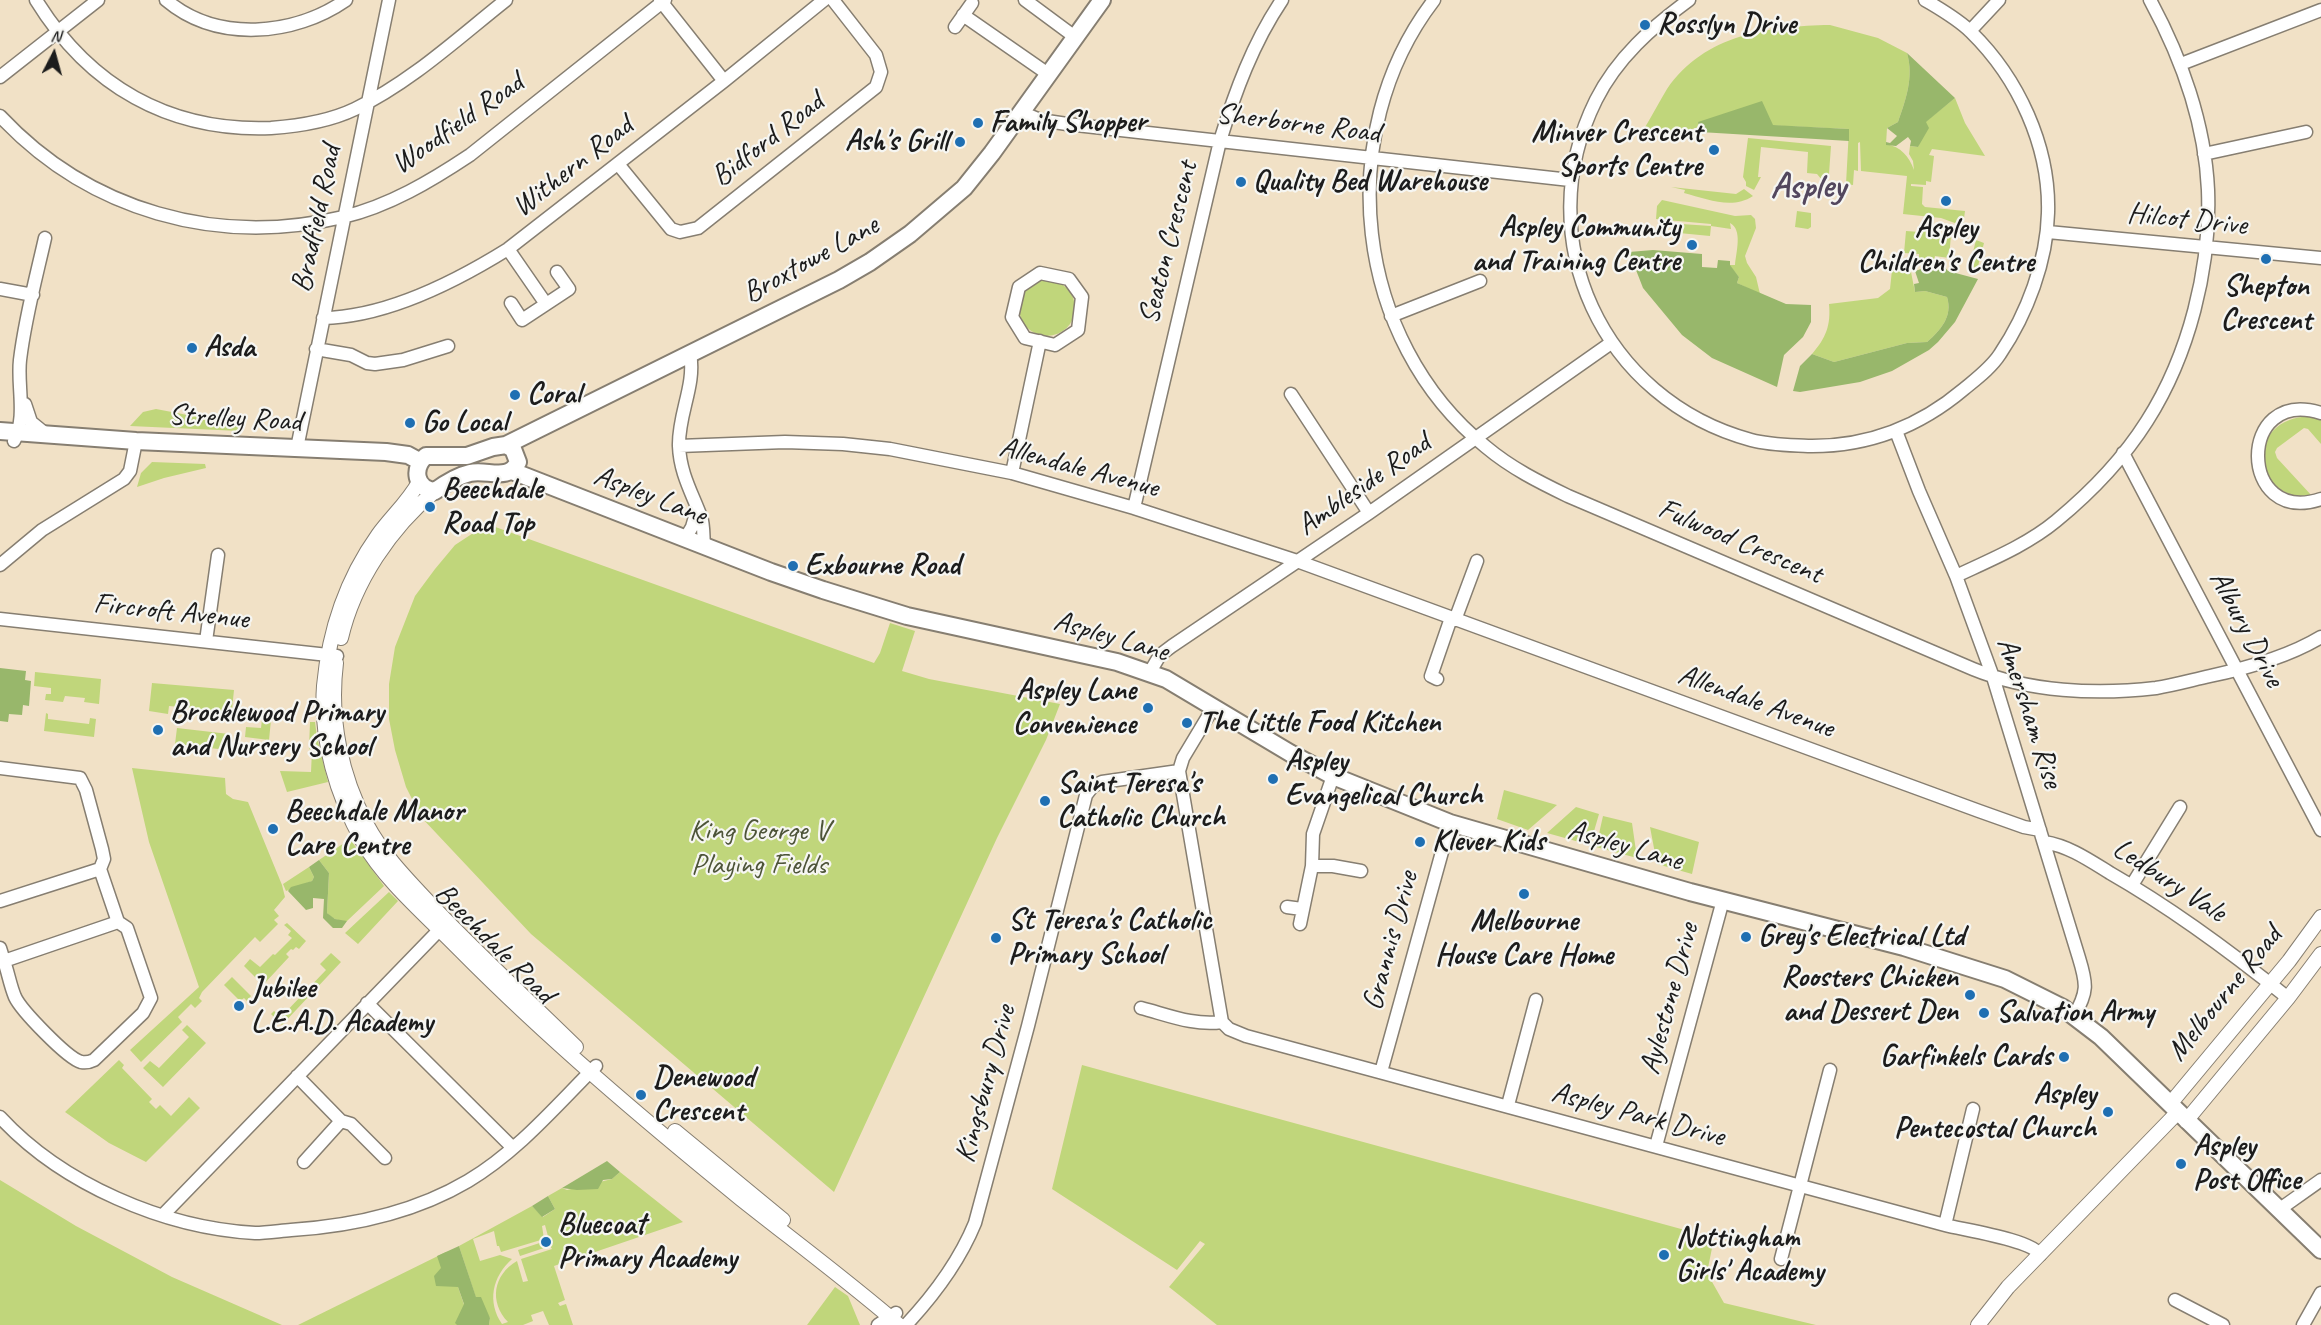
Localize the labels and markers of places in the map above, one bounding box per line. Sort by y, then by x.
place label: Rosslyn Drive [1657,7,1796,43]
marker: Rosslyn Drive [1638,18,1652,32]
place label: Family Shopper [990,105,1146,141]
place label: Minver Crescent Sports Centre [1531,115,1702,186]
marker: Family Shopper [971,116,985,130]
place label: Ash's Grill [845,124,948,160]
marker: Ash's Grill [953,135,967,149]
marker: Minver Crescent Sports Centre [1707,143,1721,157]
place label: Quality Bed Warehouse [1253,164,1487,200]
marker: Quality Bed Warehouse [1234,175,1248,189]
marker: Aspley Children's Centre [1939,194,1953,208]
place label: Aspley Community and Training Centre [1472,210,1680,280]
place label: Aspley Children's Centre [1858,211,2034,282]
marker: Aspley Community and Training Centre [1685,238,1699,252]
marker: Shepton Crescent [2259,252,2273,266]
place label: Shepton Crescent [2221,269,2311,340]
place label: Asda [204,330,255,366]
marker: Asda [185,341,199,355]
place label: Coral [527,377,581,413]
marker: Coral [508,388,522,402]
place label: Go Local [422,405,507,441]
marker: Go Local [403,416,417,430]
place label: Beechdale Road Top [442,472,543,542]
marker: Beechdale Road Top [423,500,437,514]
place label: Exbourne Road [805,548,960,584]
marker: Exbourne Road [786,559,800,573]
place label: Aspley Lane Convenience [1013,673,1136,744]
place label: Brocklewood Primary and Nursery School [170,695,384,766]
marker: Aspley Lane Convenience [1141,701,1155,715]
place label: The Little Food Kitchen [1199,705,1440,741]
marker: The Little Food Kitchen [1180,716,1194,730]
marker: Brocklewood Primary and Nursery School [151,723,165,737]
place label: Aspley Evangelical Church [1285,744,1482,814]
place label: Saint Teresa's Catholic Church [1057,766,1225,836]
marker: Aspley Evangelical Church [1266,772,1280,786]
place label: Beechdale Manor Care Centre [285,794,463,864]
marker: Saint Teresa's Catholic Church [1038,794,1052,808]
marker: Beechdale Manor Care Centre [266,822,280,836]
place label: Klever Kids [1432,824,1545,860]
marker: Klever Kids [1413,835,1427,849]
marker: Melbourne House Care Home [1517,887,1531,901]
place label: St Teresa's Catholic Primary School [1008,903,1211,974]
place label: Melbourne House Care Home [1435,904,1613,974]
place label: Grey's Electrical Ltd [1758,919,1964,955]
marker: Grey's Electrical Ltd [1739,930,1753,944]
marker: St Teresa's Catholic Primary School [989,931,1003,945]
place label: Roosters Chicken and Dessert Den [1781,960,1958,1030]
place label: Jubilee L.E.A.D. Academy [251,971,433,1042]
marker: Roosters Chicken and Dessert Den [1963,988,1977,1002]
place label: Salvation Army [1996,995,2154,1031]
marker: Jubilee L.E.A.D. Academy [232,999,246,1013]
marker: Salvation Army [1977,1006,1991,1020]
place label: Garfinkels Cards [1880,1039,2052,1075]
marker: Garfinkels Cards [2057,1050,2071,1064]
place label: Denewood Crescent [653,1060,754,1130]
place label: Aspley Pentecostal Church [1894,1077,2096,1148]
marker: Denewood Crescent [634,1088,648,1102]
marker: Aspley Pentecostal Church [2101,1105,2115,1119]
place label: Aspley Post Office [2193,1129,2300,1200]
marker: Aspley Post Office [2174,1157,2188,1171]
place label: Bluecoat Primary Academy [558,1207,737,1278]
place label: Nottingham Girls' Academy [1676,1220,1823,1290]
marker: Bluecoat Primary Academy [539,1235,553,1249]
marker: Nottingham Girls' Academy [1657,1248,1671,1262]

